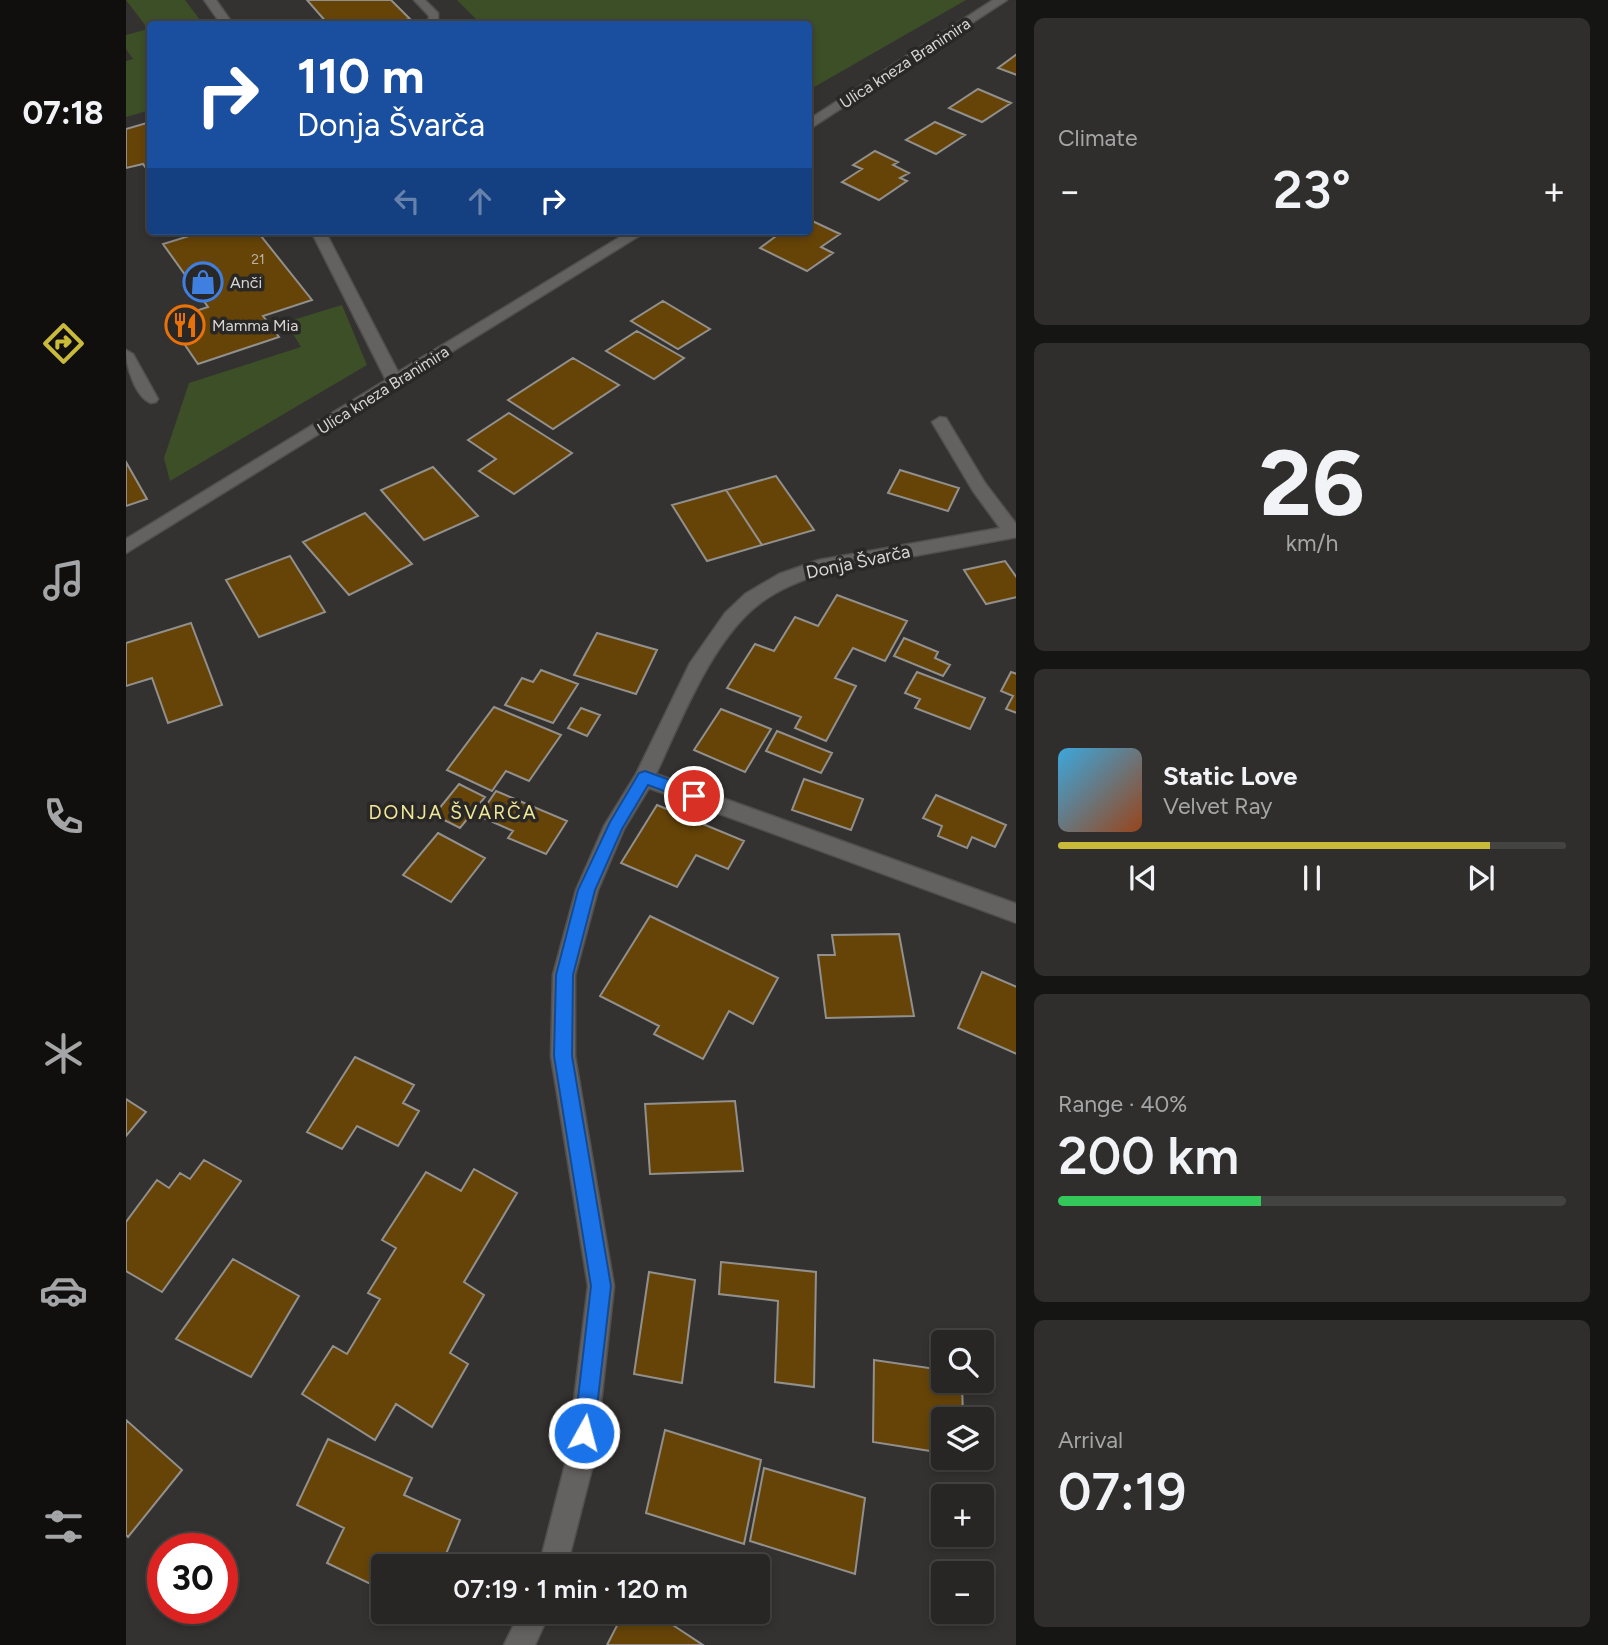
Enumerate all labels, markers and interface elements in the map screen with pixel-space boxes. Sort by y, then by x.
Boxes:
street label: Ulica kneza Branimira [836,14,974,112]
text: 110 m [297,46,425,105]
icon: right [182,49,273,140]
text: 07:18 [22,94,104,132]
text: Donja Švarča [297,106,485,144]
text: Climate [1058,124,1137,152]
text: 23° [1273,159,1351,221]
text: − [1058,168,1082,214]
text: + [1542,168,1566,214]
icon: left [388,182,426,220]
icon: ahead [461,182,499,220]
icon: right [534,182,572,220]
house number: 21 [251,251,265,268]
shop icon: Anči [182,261,224,303]
place label: Anči [230,273,262,292]
restaurant icon: Mamma Mia [164,304,206,346]
place label: Mamma Mia [212,316,298,335]
icon: directions [39,319,88,368]
street label: Ulica kneza Branimira [314,342,452,438]
text: 26 [1259,429,1365,538]
text: km/h [1286,529,1338,557]
street label: Donja Švarča [804,540,912,584]
icon: music [39,556,88,605]
text: Static Love [1163,760,1297,792]
pin [664,766,724,826]
icon: arrive [675,777,713,815]
icon: phone [39,792,88,841]
text: Velvet Ray [1163,792,1272,820]
district label: DONJA ŠVARČA [368,801,538,824]
icon: previous [1124,859,1162,897]
icon: pause [1293,859,1331,897]
icon: next [1462,859,1500,897]
icon: climate [39,1029,88,1078]
text: Range · 40% [1058,1090,1187,1118]
text: 200 km [1058,1125,1239,1187]
icon: car [39,1266,88,1315]
map controls [931,1330,994,1624]
button: search [931,1330,994,1393]
position arrow [547,1396,621,1470]
button: layers [931,1407,994,1470]
text: Arrival [1058,1426,1123,1454]
text: 07:19 [1058,1461,1186,1523]
button: + [931,1484,994,1547]
icon: filters [39,1502,88,1551]
speed limit sign: 30 [147,1533,238,1624]
button: − [931,1561,994,1624]
text: 07:19 · 1 min · 120 m [453,1573,688,1605]

